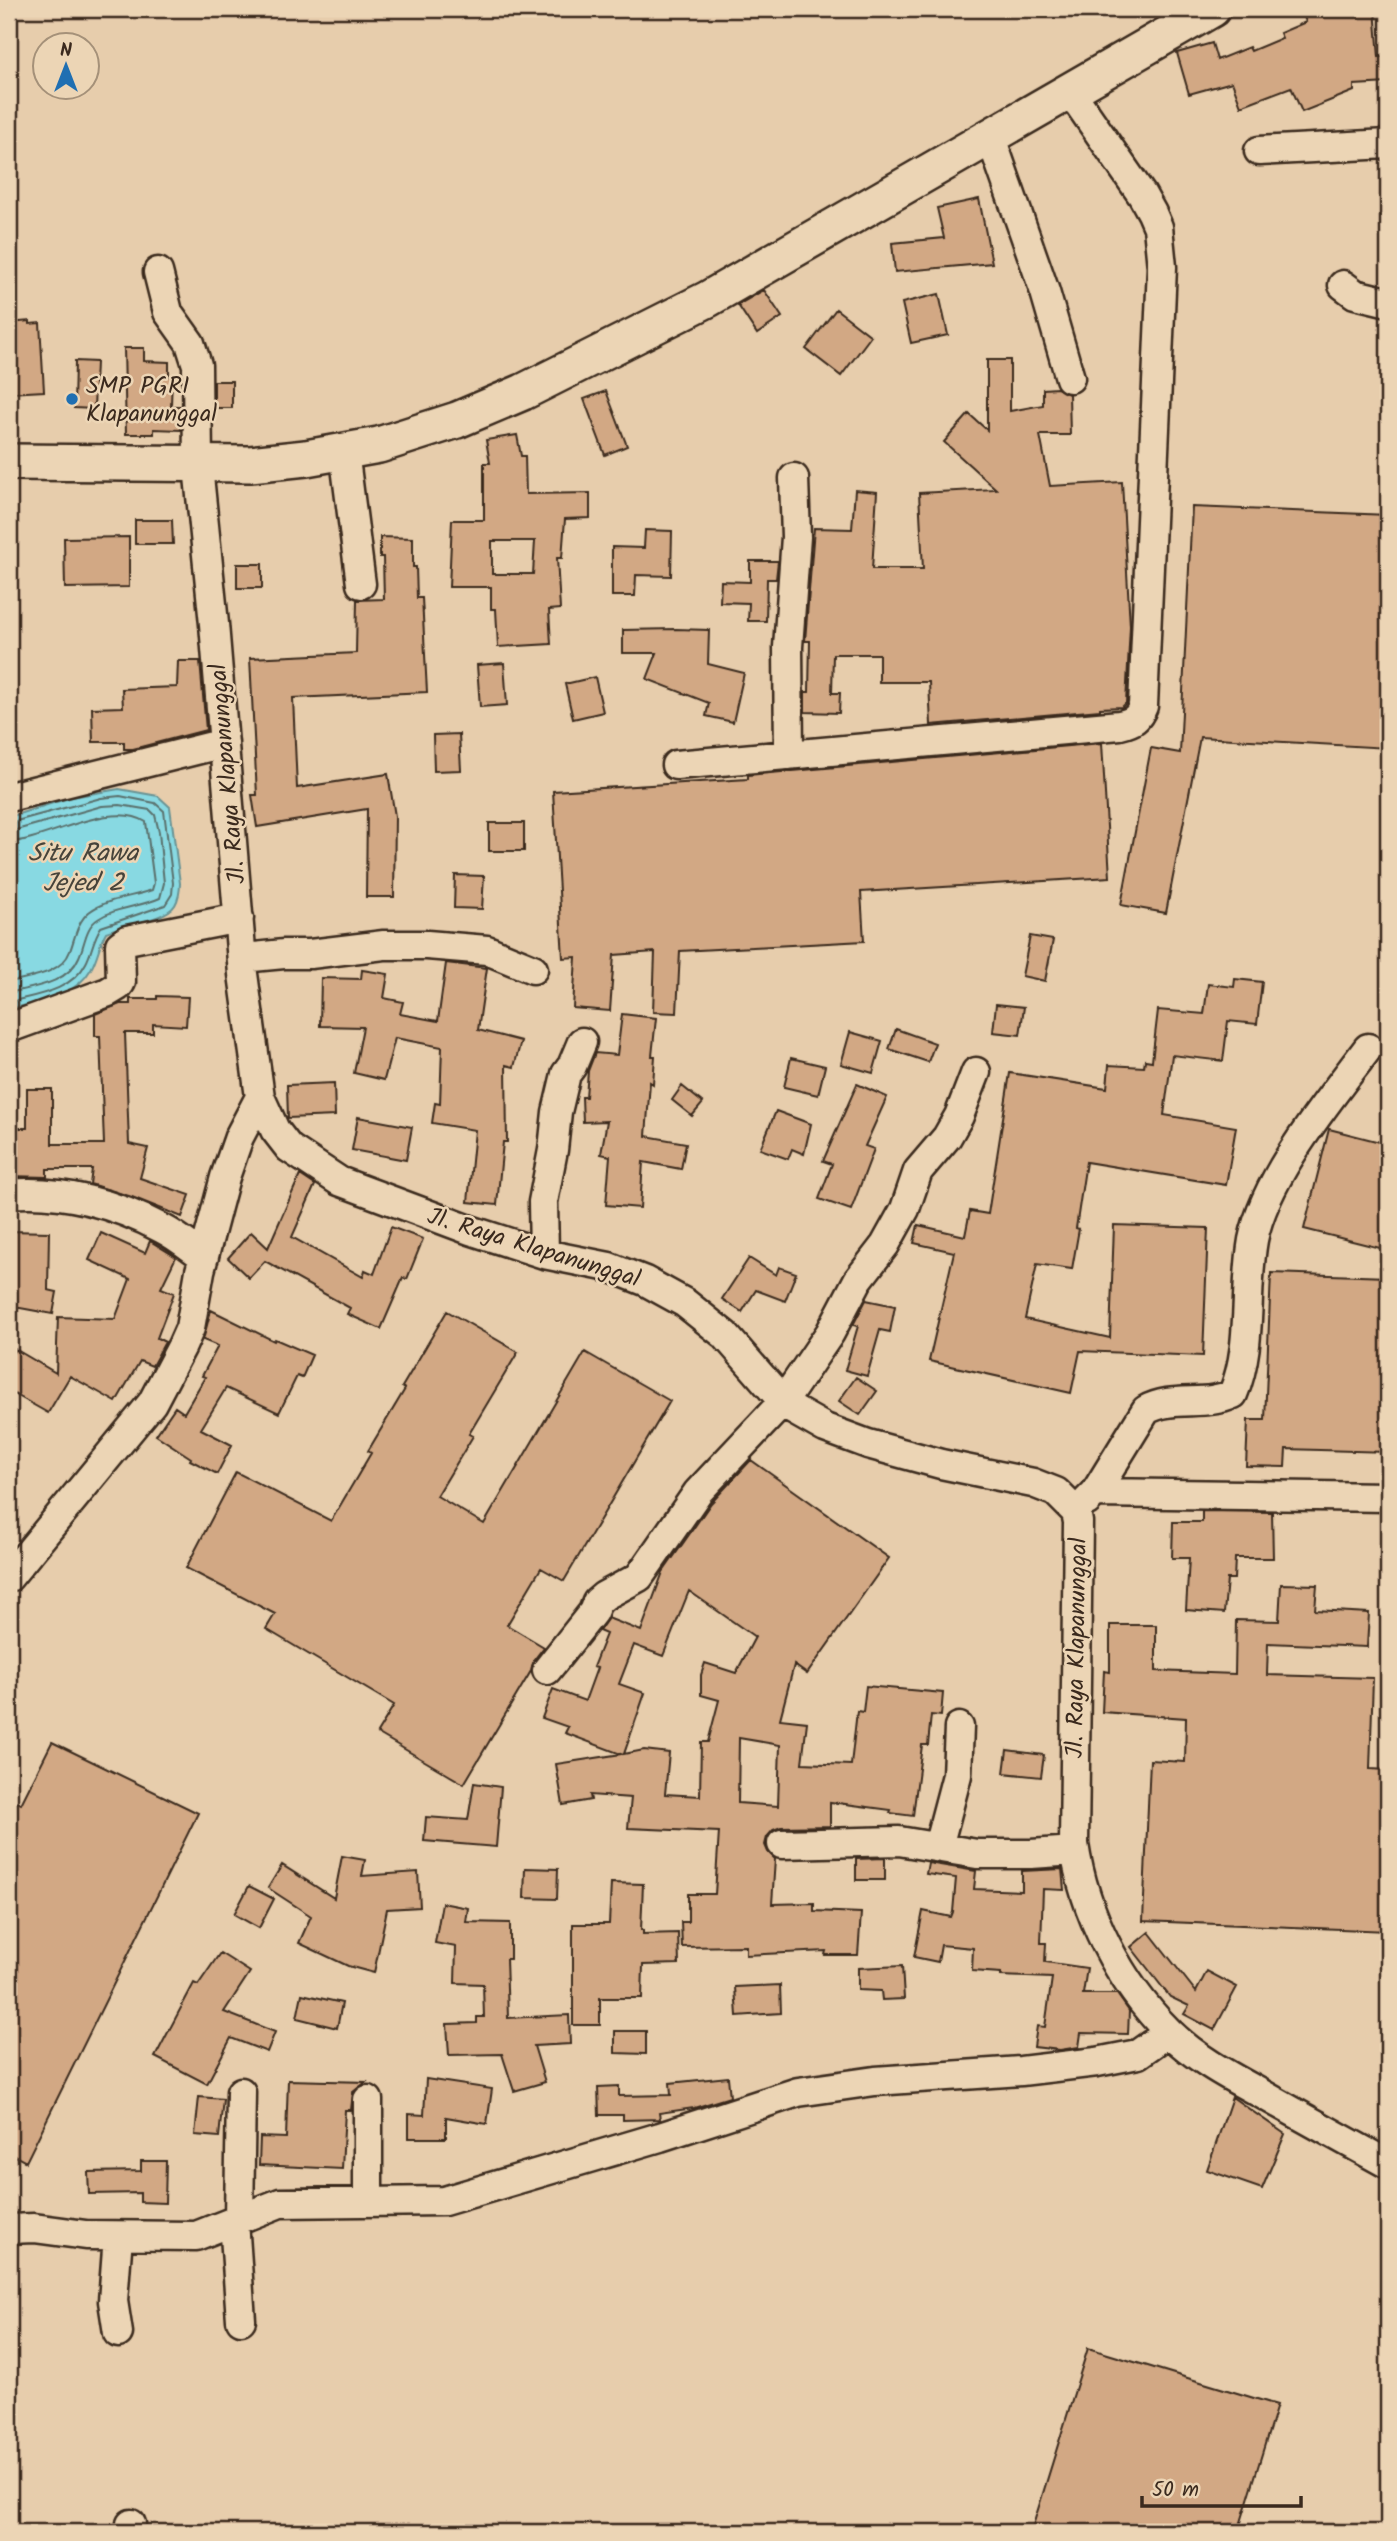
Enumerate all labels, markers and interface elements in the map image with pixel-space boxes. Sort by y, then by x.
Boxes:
north arrow [32,32,102,102]
text: N [60,36,72,66]
place label: SMP PGRI Klapanunggal [86,367,217,434]
marker: SMP PGRI Klapanunggal [64,391,80,407]
street label: Jl. Raya Klapanunggal [199,662,258,886]
water label: Situ Rawa Jejed 2 [28,833,140,905]
street label: Jl. Raya Klapanunggal [422,1197,645,1299]
street label: Jl. Raya Klapanunggal [1056,1537,1099,1759]
scale bar [1142,2464,1301,2508]
text: 50 m [1152,2474,1199,2507]

